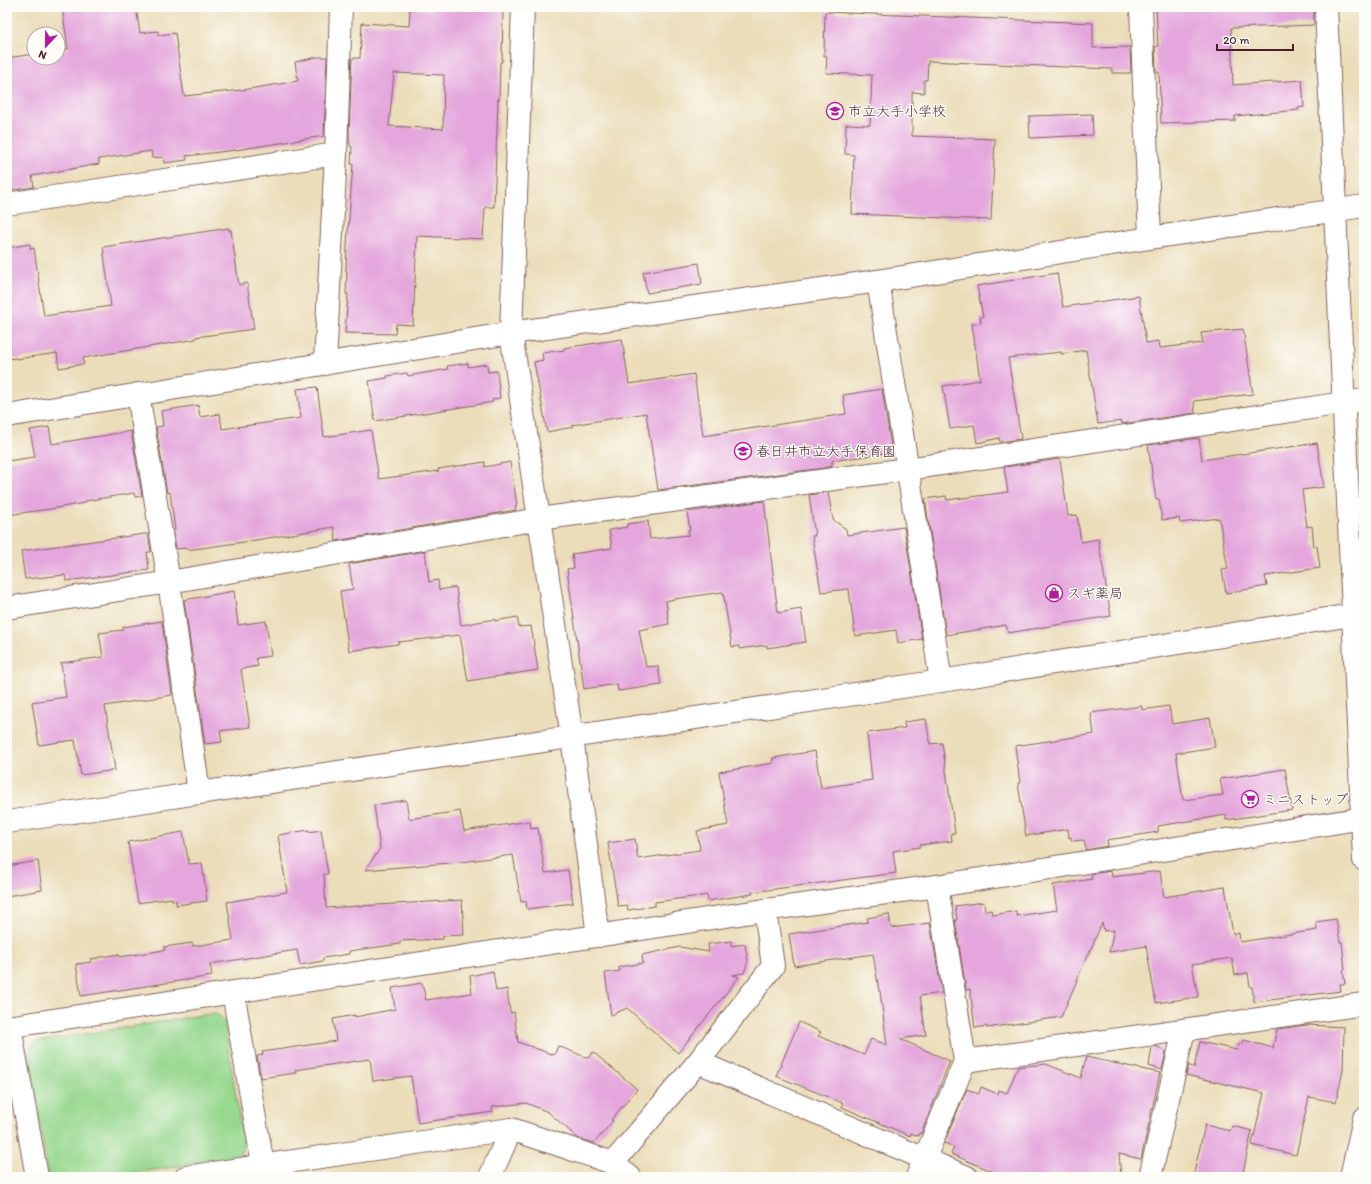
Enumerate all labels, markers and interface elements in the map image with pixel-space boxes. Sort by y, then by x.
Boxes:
north arrow [26,26,66,66]
scale bar [1217,26,1293,52]
text: 20 m [1223,33,1250,47]
text: N [37,47,48,62]
school or university icon: 市立大手小学校 [825,101,845,121]
place label: 市立大手小学校 [848,103,946,120]
school or university icon: 春日井市立大手保育園 [733,441,753,461]
place label: 春日井市立大手保育園 [756,443,896,460]
shop icon: スギ薬局 [1044,583,1064,603]
place label: スギ薬局 [1067,585,1123,602]
supermarket icon: ミニストップ [1240,789,1260,809]
place label: ミニストップ [1263,791,1348,808]

